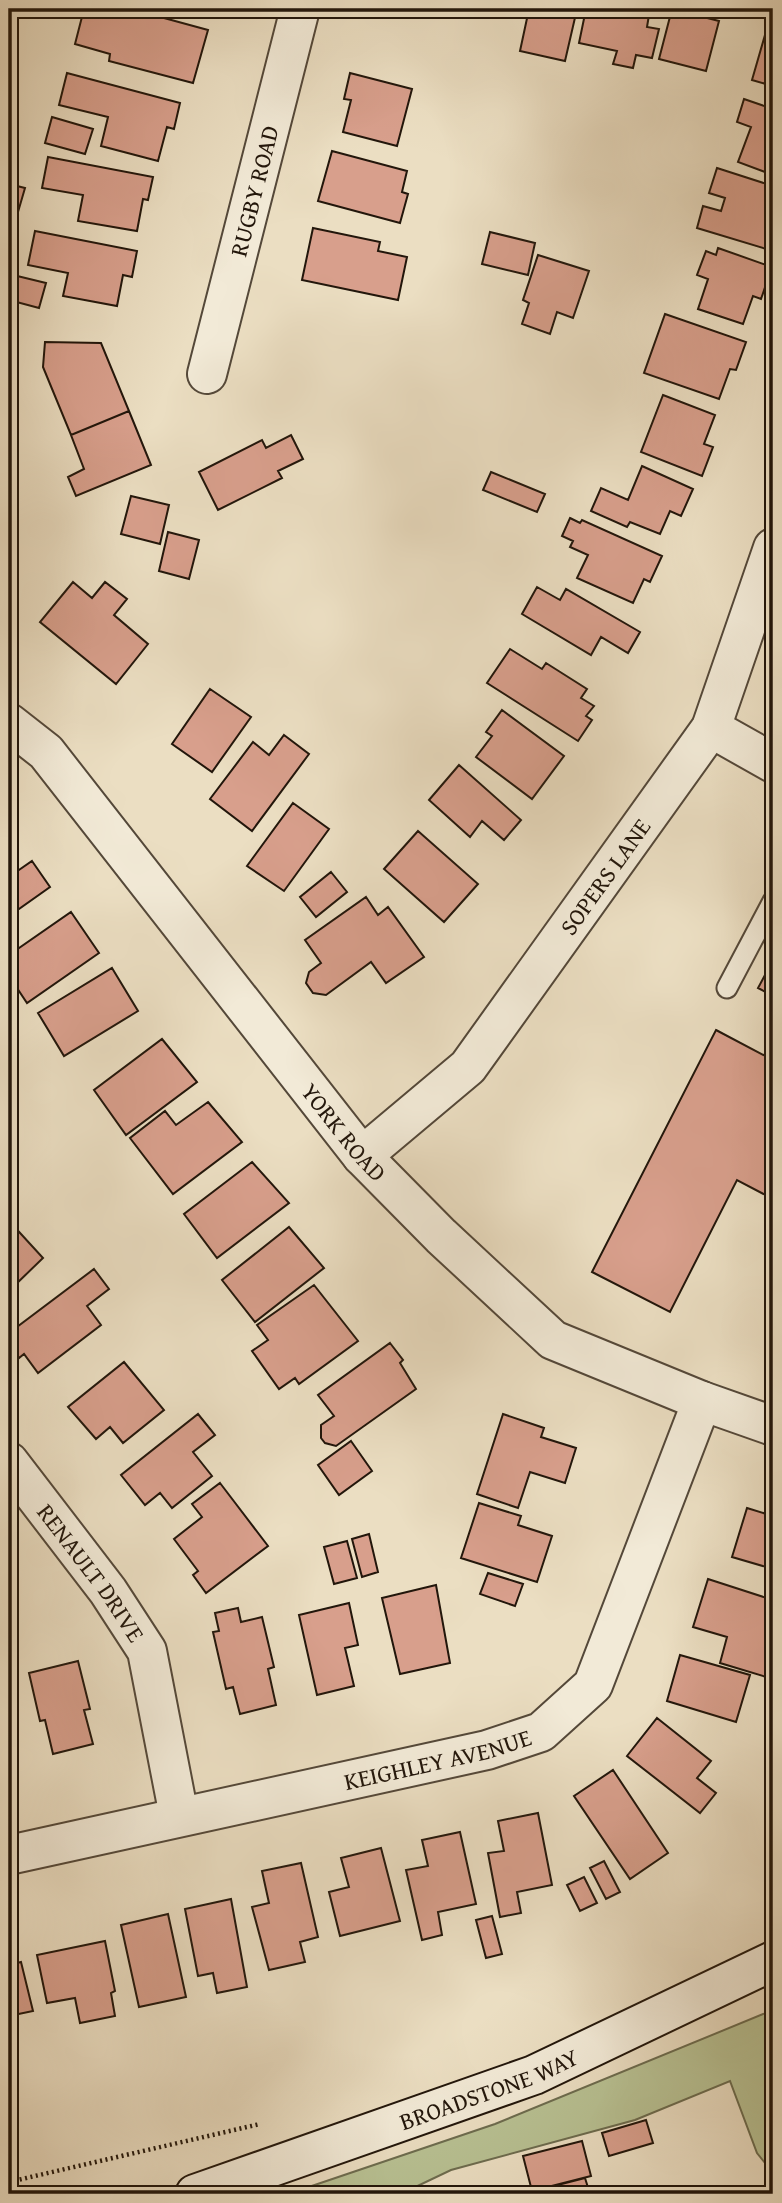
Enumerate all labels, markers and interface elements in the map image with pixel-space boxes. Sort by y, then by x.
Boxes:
street label: RUGBY ROAD [220,122,287,260]
street label: SOPERS LANE [551,811,659,942]
street label: YORK ROAD [293,1075,395,1189]
street label: RENAULT DRIVE [29,1496,154,1649]
street label: KEIGHLEY AVENUE [340,1719,536,1798]
street label: BROADSTONE WAY [395,2039,584,2138]

